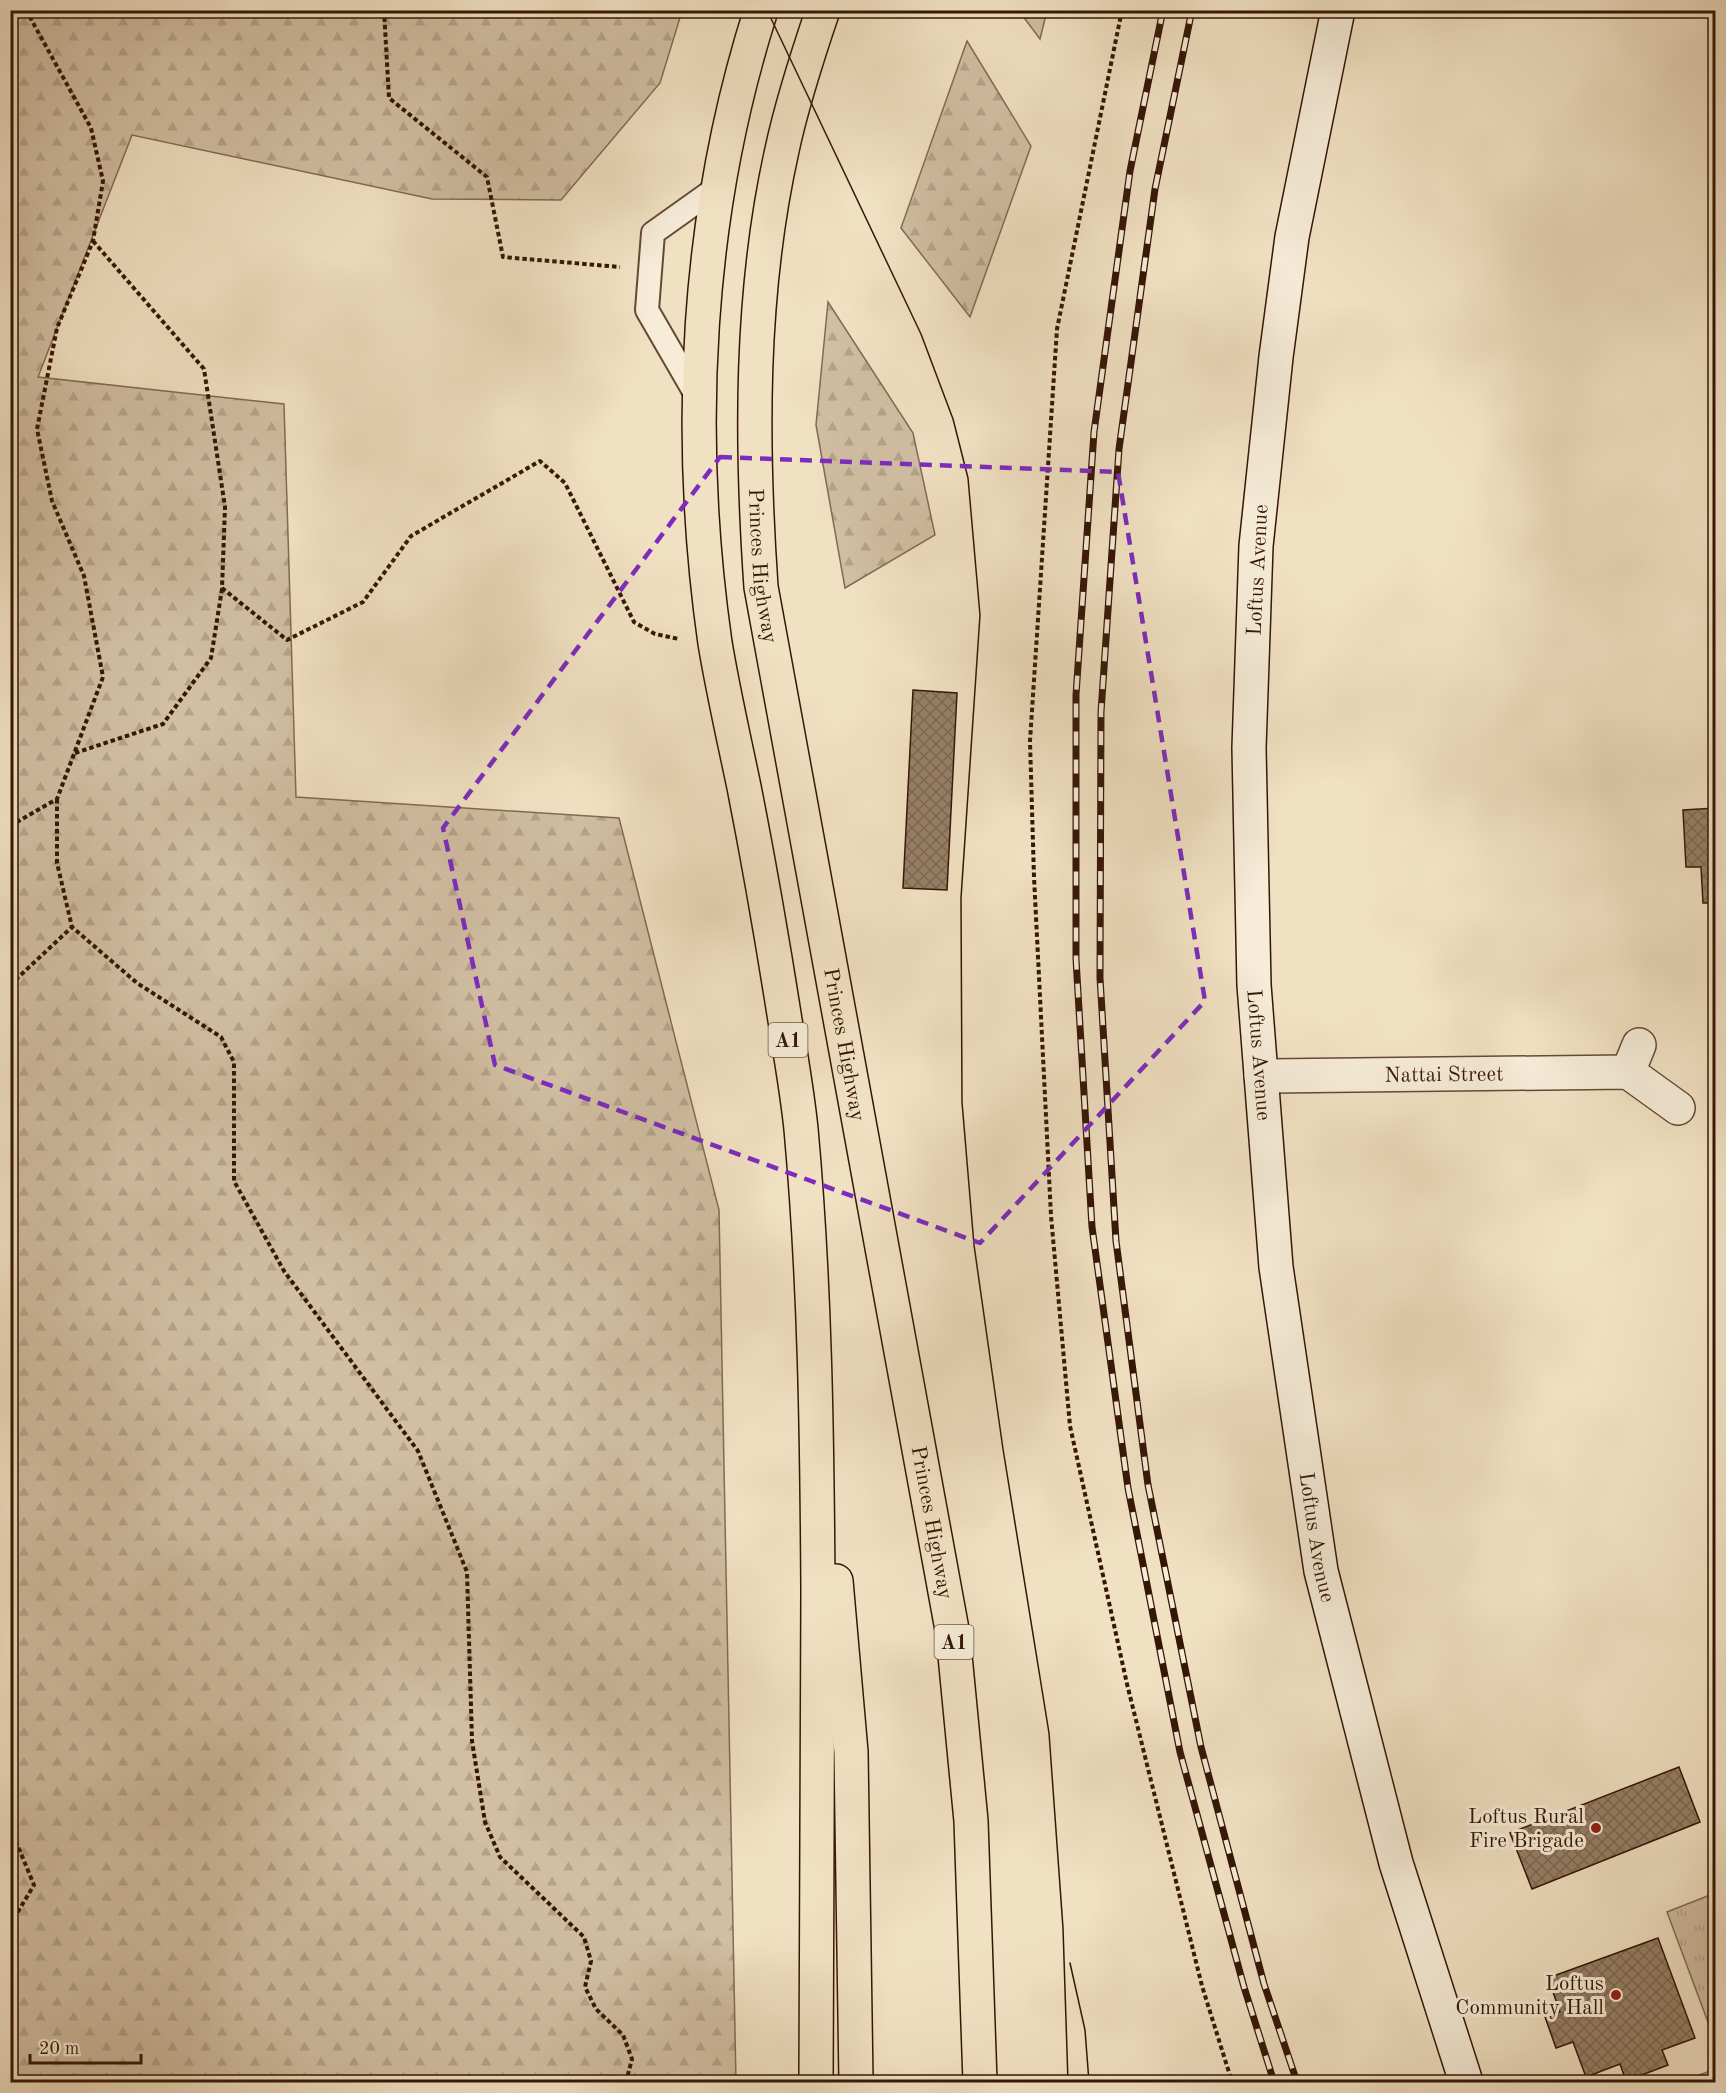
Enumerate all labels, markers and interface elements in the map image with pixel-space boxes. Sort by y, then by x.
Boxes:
street label: Princes Highway [744,488,780,645]
street label: Loftus Avenue [1245,504,1272,636]
street label: Princes Highway [819,966,868,1123]
street label: Loftus Avenue [1242,988,1274,1121]
road number: A1 [768,1023,808,1057]
street label: Nattai Street [1384,1064,1504,1087]
street label: Princes Highway [907,1444,955,1601]
street label: Loftus Avenue [1294,1471,1338,1605]
road number: A1 [934,1625,974,1659]
place label: Loftus Rural Fire Brigade [1468,1807,1584,1852]
marker: Loftus Rural Fire Brigade [1589,1821,1603,1835]
place label: Loftus Community Hall [1455,1974,1604,2019]
marker: Loftus Community Hall [1609,1988,1623,2002]
scale bar [30,2027,141,2065]
text: 20 m [39,2040,79,2058]

